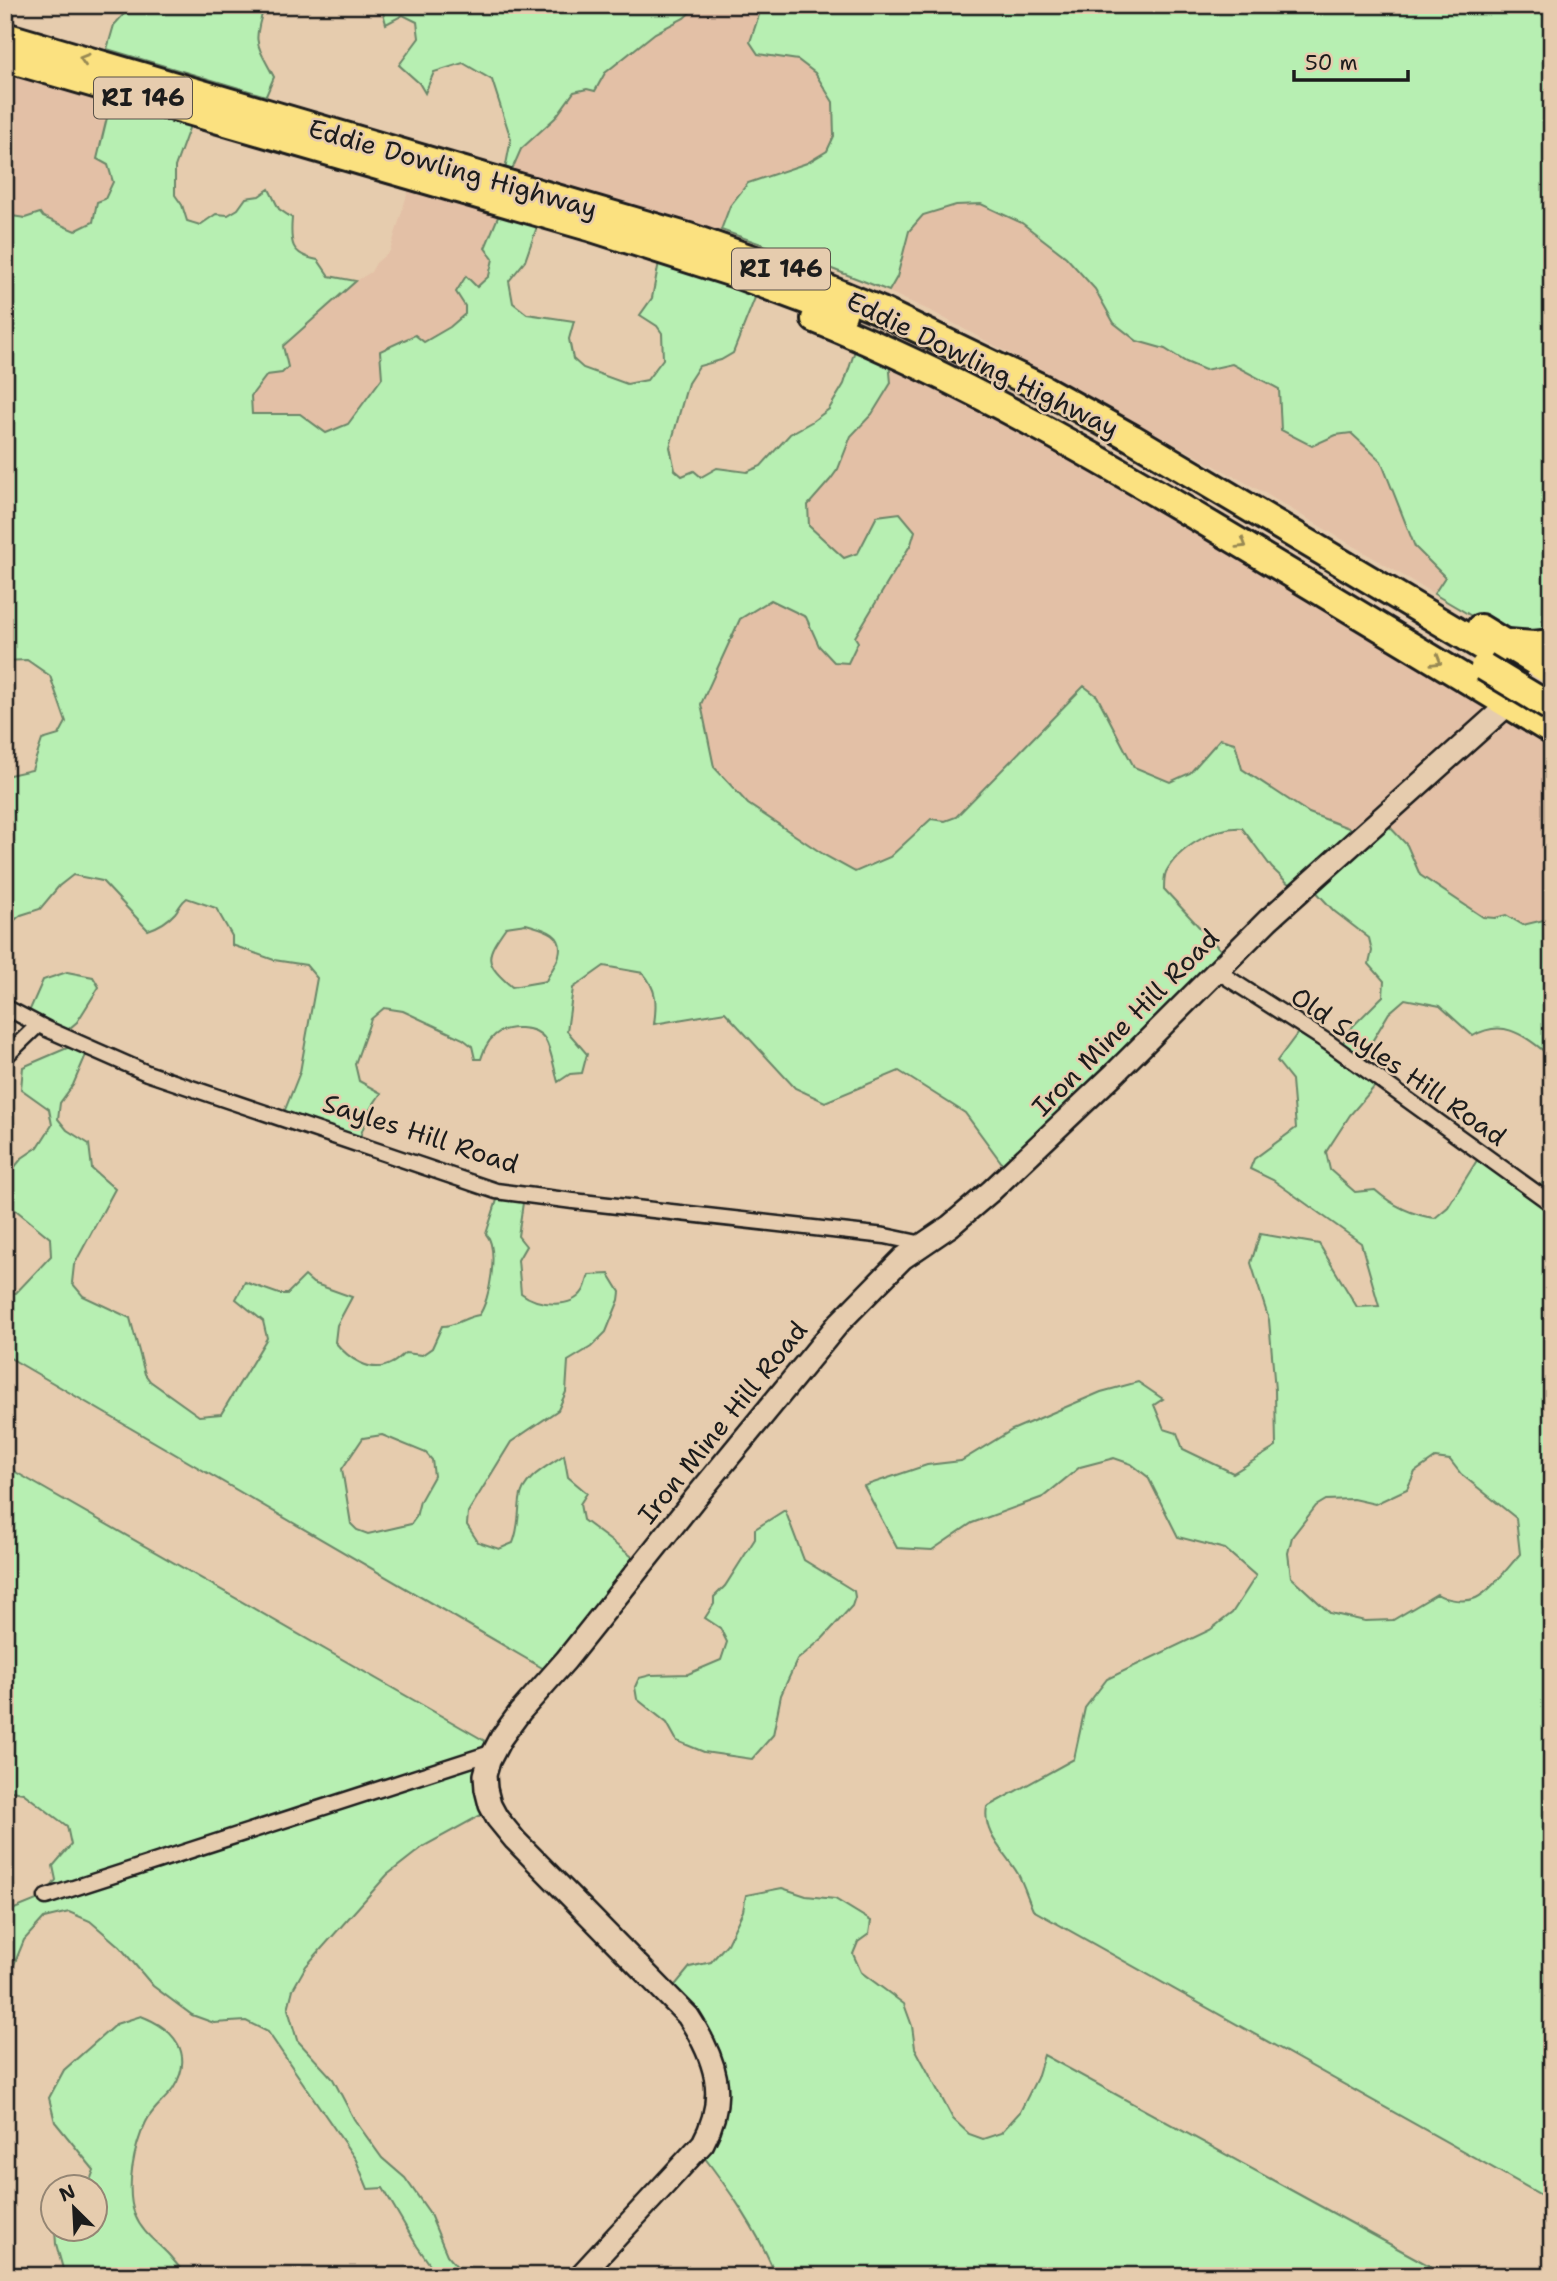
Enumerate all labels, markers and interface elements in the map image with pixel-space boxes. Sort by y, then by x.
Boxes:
scale bar [1294,38,1408,82]
text: 50 m [1305,49,1358,77]
one-way arrow [78,53,90,68]
road number: RI 146 [94,78,192,118]
street label: Eddie Dowling Highway [304,110,602,226]
road number: RI 146 [732,248,830,290]
street label: Eddie Dowling Highway [841,283,1125,445]
one-way arrow [1234,536,1247,549]
one-way arrow [1429,653,1442,666]
street label: Iron Mine Hill Road [1024,921,1226,1123]
street label: Old Sayles Hill Road [1284,978,1514,1154]
street label: Sayles Hill Road [319,1085,523,1181]
street label: Iron Mine Hill Road [629,1313,815,1531]
north arrow [38,2172,108,2242]
text: N [55,2178,79,2207]

